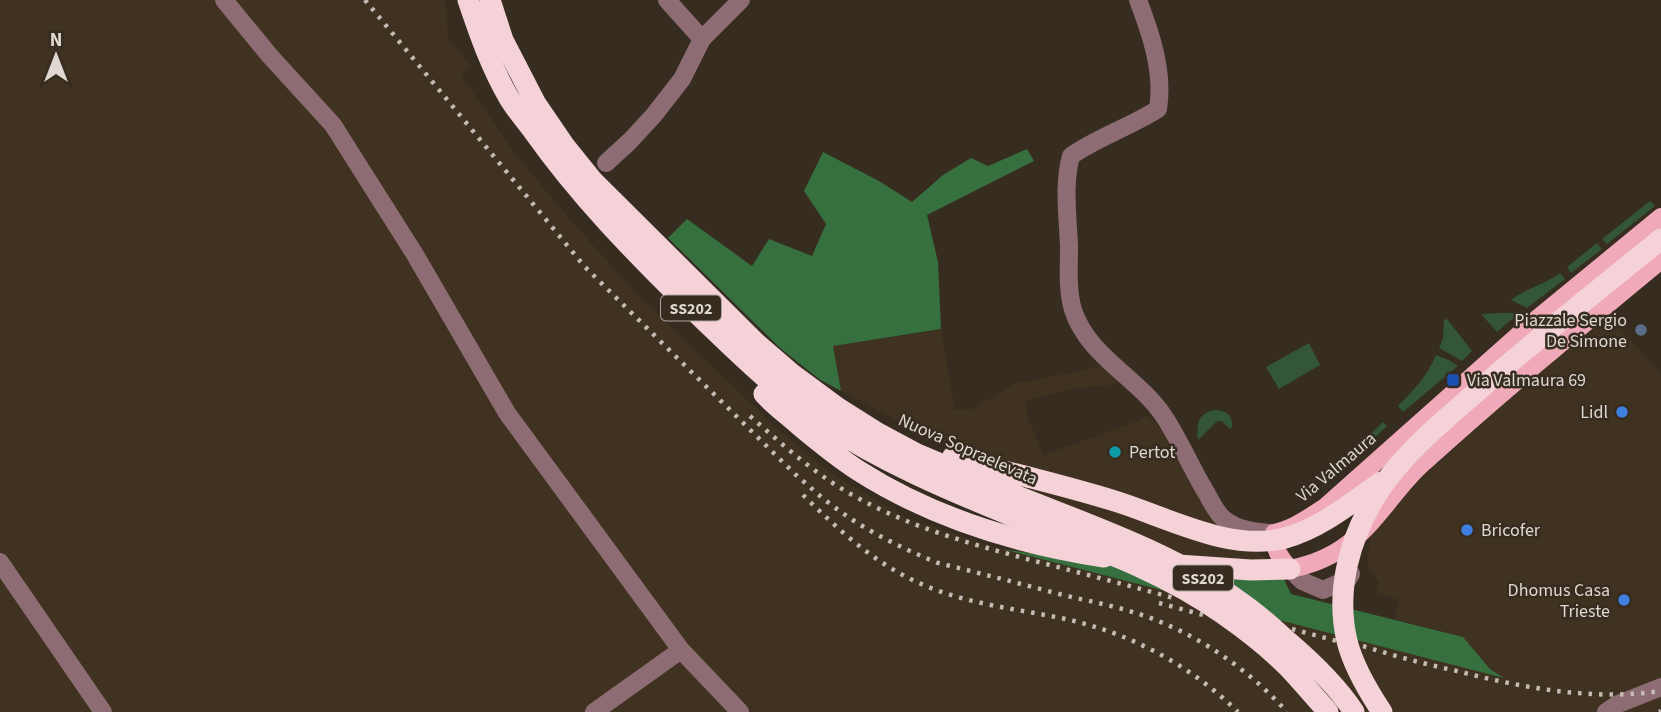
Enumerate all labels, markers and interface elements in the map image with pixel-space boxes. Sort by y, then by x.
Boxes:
north arrow [21,21,91,91]
text: N [50,27,62,54]
road number: SS202 [661,296,721,320]
place label: Piazzale Sergio De Simone [1514,308,1627,354]
marker: Piazzale Sergio De Simone [1633,322,1649,338]
place label: Via Valmaura 69 [1467,368,1586,393]
marker: Via Valmaura 69 [1445,372,1461,388]
place label: Lidl [1580,400,1608,425]
marker: Lidl [1614,404,1630,420]
street label: Nuova Sopraelevata [894,407,1042,491]
street label: Via Valmaura [1291,426,1382,508]
place label: Pertot [1129,440,1175,465]
marker: Pertot [1107,444,1123,460]
place label: Bricofer [1481,518,1541,543]
marker: Bricofer [1459,522,1475,538]
road number: SS202 [1173,566,1233,590]
place label: Dhomus Casa Trieste [1508,578,1610,624]
marker: Dhomus Casa Trieste [1616,592,1632,608]

